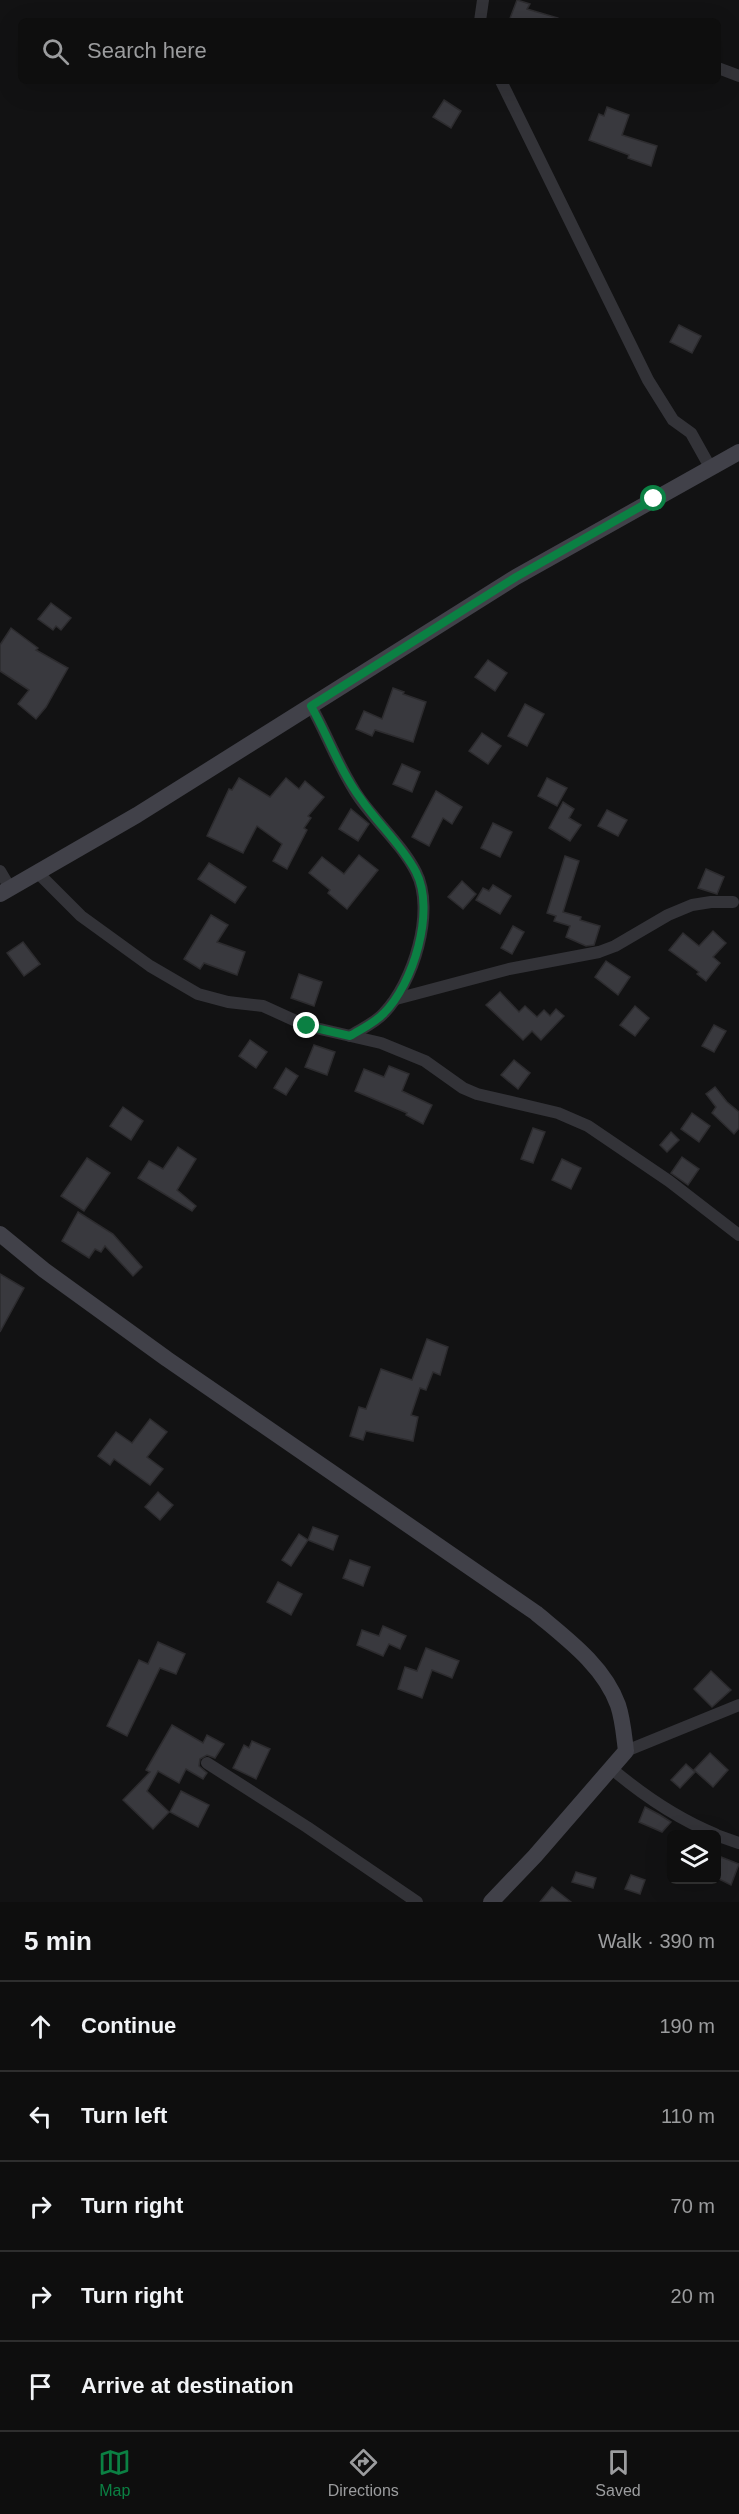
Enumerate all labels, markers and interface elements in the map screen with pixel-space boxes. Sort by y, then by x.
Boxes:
search box [18,18,721,84]
icon: search [39,35,72,68]
text: Search here [87,38,207,63]
route start [640,485,666,511]
route end [293,1012,319,1038]
map controls [667,1830,721,1884]
button: layers [667,1830,721,1884]
text: 5 min [24,1926,92,1956]
text: Walk · 390 m [598,1930,715,1952]
icon: ahead [24,2010,57,2043]
text: Continue [81,2013,176,2038]
text: 190 m [659,2015,715,2037]
icon: left [24,2100,57,2133]
text: Turn left [81,2103,167,2128]
text: 110 m [661,2105,715,2127]
icon: right [24,2190,57,2223]
text: Turn right [81,2193,183,2218]
text: 70 m [671,2195,715,2217]
icon: right [24,2280,57,2313]
text: Turn right [81,2283,183,2308]
text: 20 m [671,2285,715,2307]
icon: arrive [24,2370,57,2403]
text: Arrive at destination [81,2373,294,2398]
tab: Map [98,2446,131,2500]
tab: Directions [328,2446,399,2500]
tab: Saved [595,2446,641,2500]

